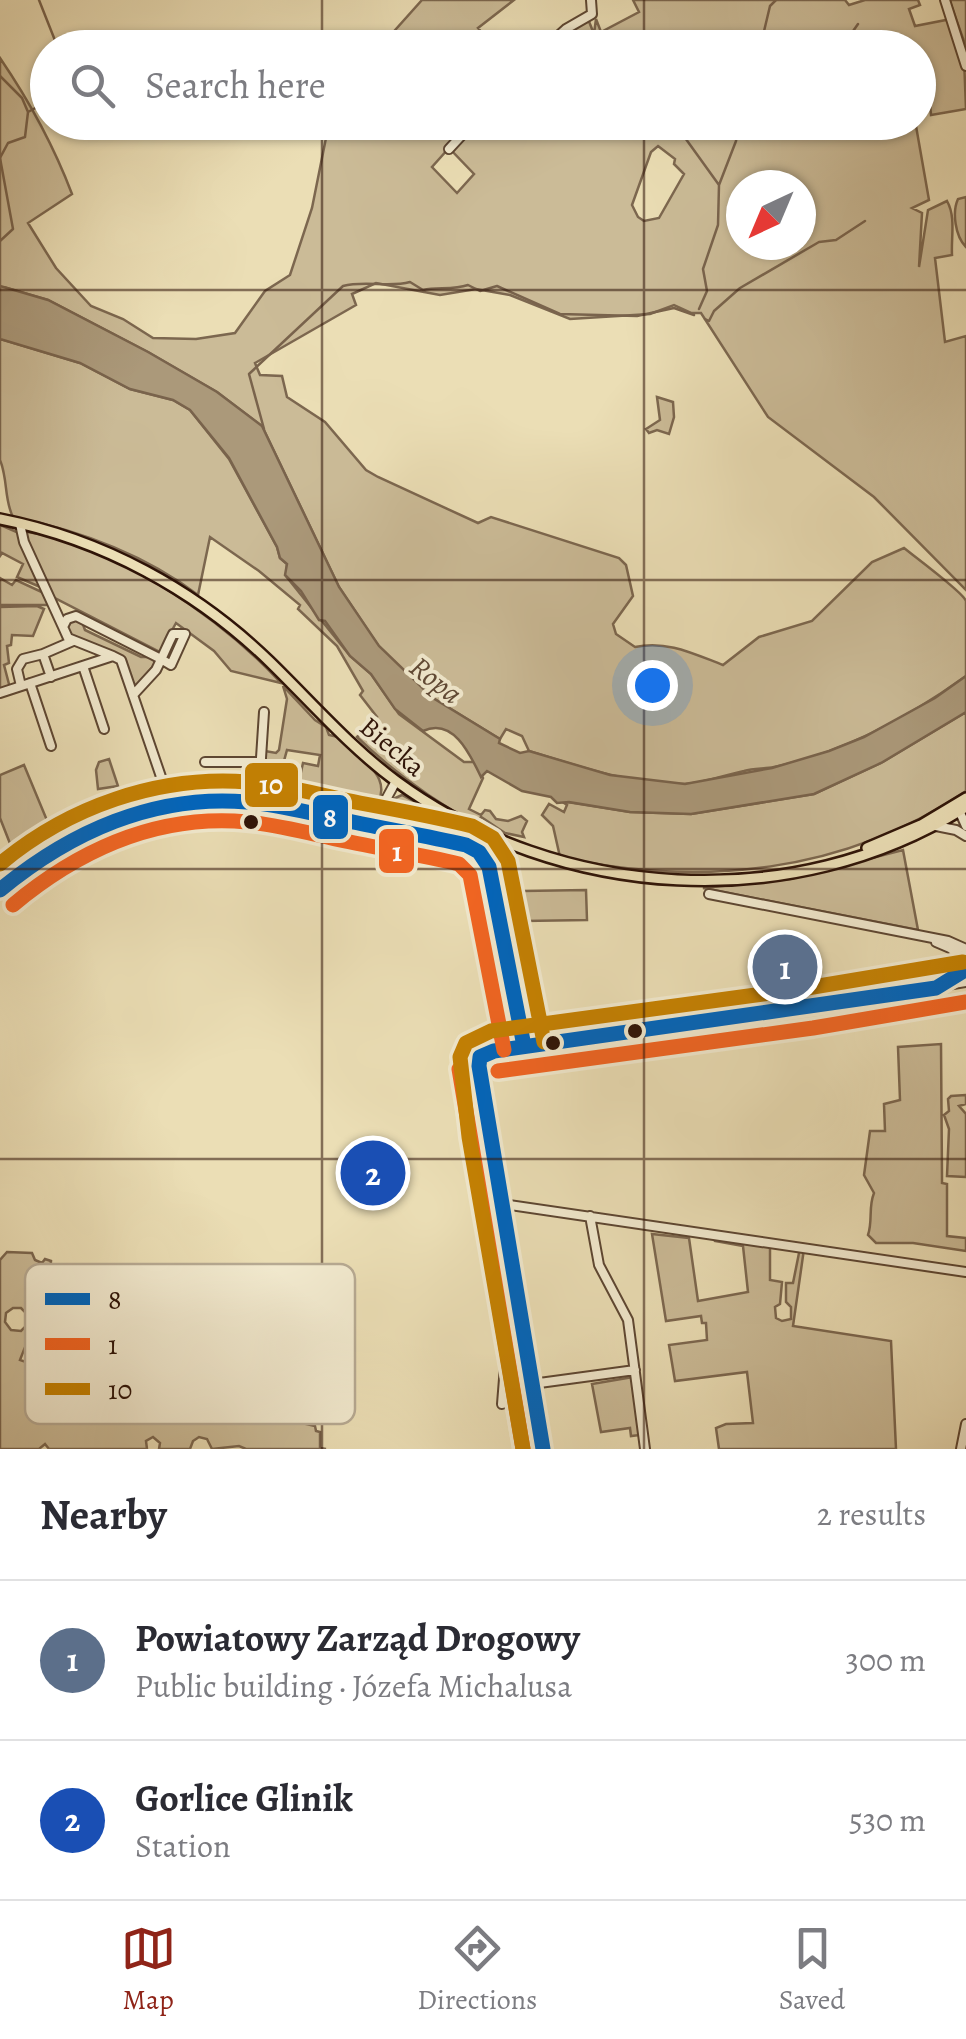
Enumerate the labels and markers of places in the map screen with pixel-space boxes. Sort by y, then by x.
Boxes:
unlabelled marker [241,812,261,832]
pin: 1 [752,930,818,1004]
unlabelled marker [625,1021,645,1041]
unlabelled marker [543,1033,563,1053]
pin: 2 [340,1136,406,1210]

